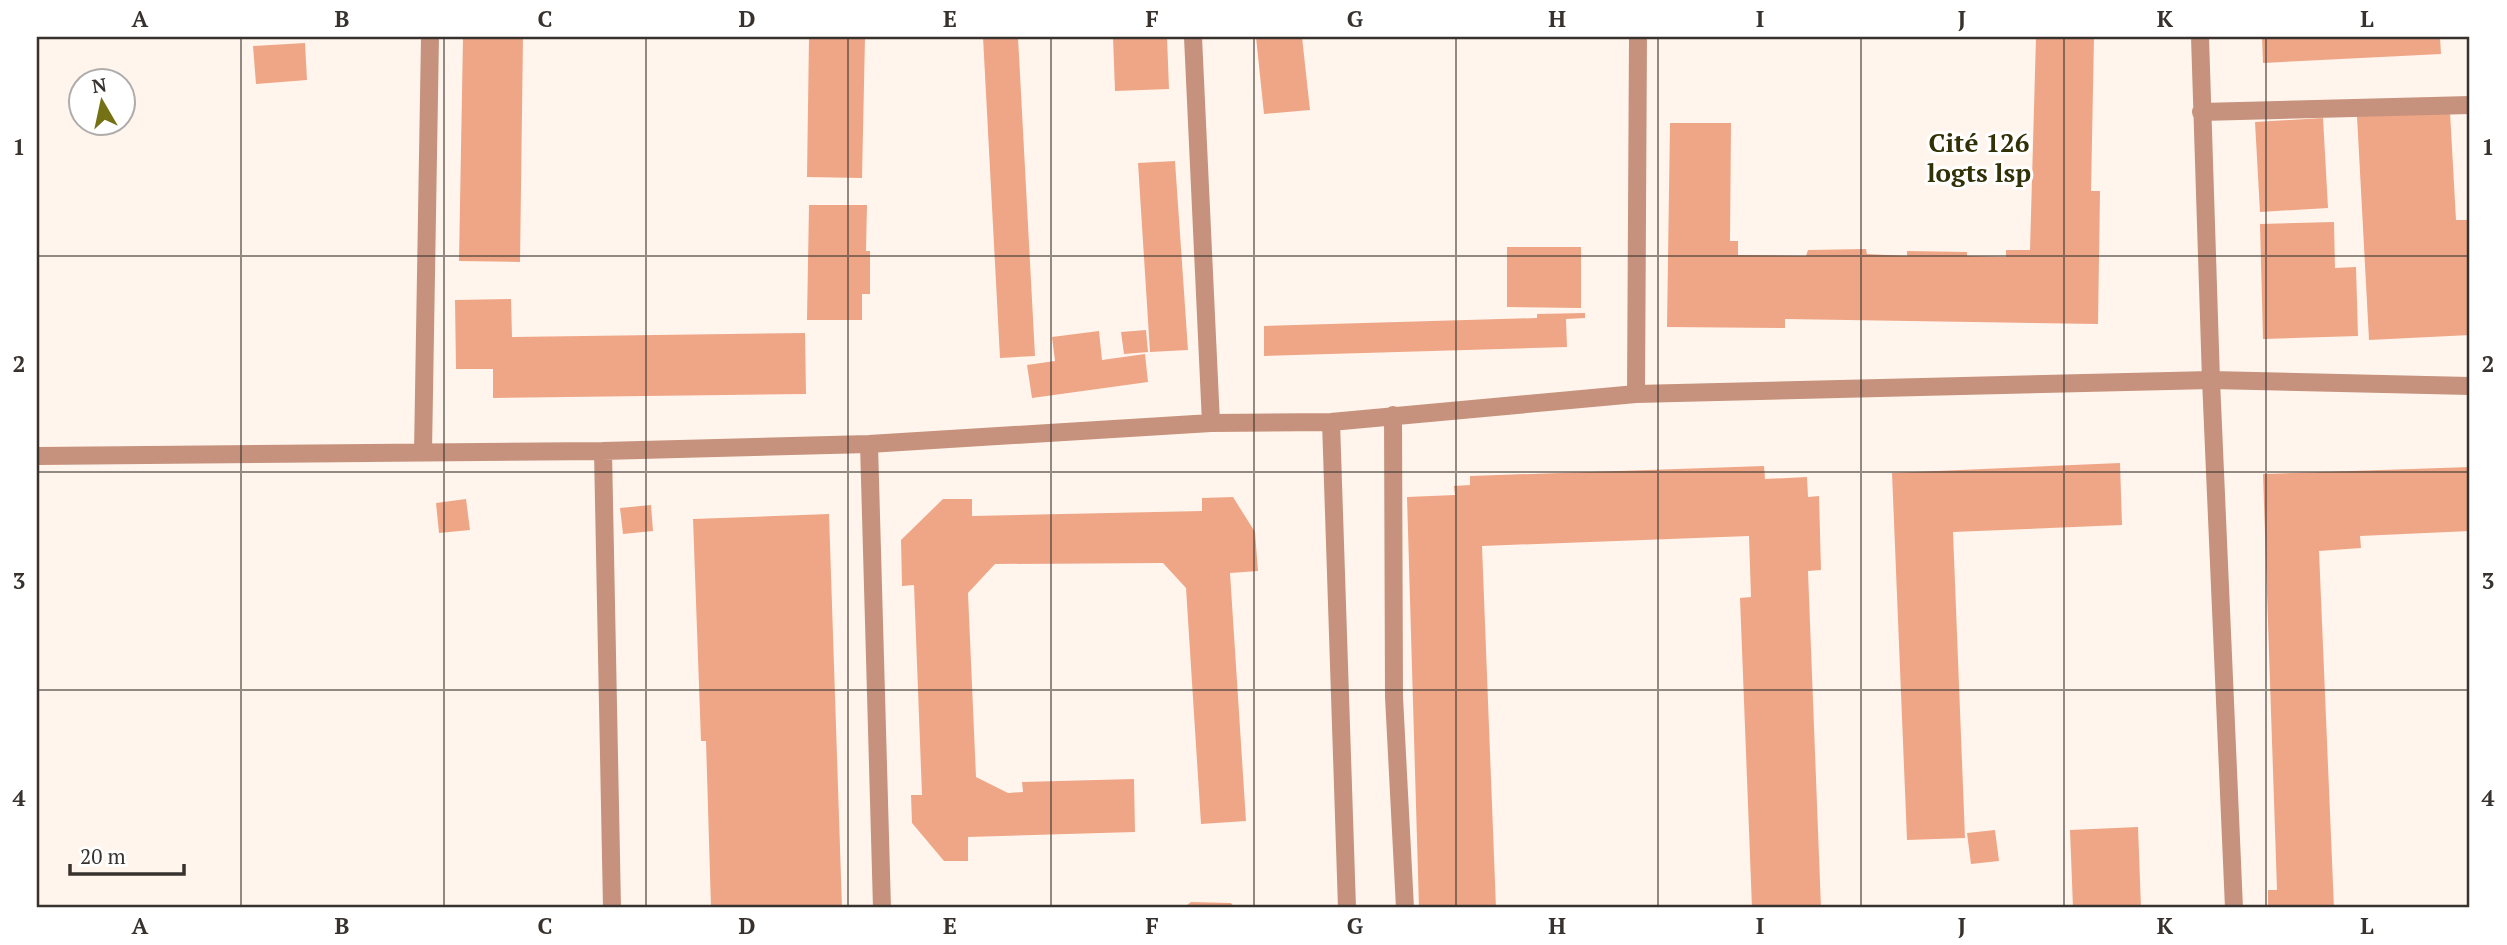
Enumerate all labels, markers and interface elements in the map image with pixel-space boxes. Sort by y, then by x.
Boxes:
text: A [132,3,149,34]
text: B [335,3,350,34]
text: C [538,3,553,34]
text: D [739,3,756,34]
text: E [943,3,957,34]
text: F [1145,3,1159,34]
text: G [1347,3,1364,34]
text: H [1548,3,1566,34]
text: I [1756,3,1764,34]
text: J [1958,3,1966,34]
text: K [2157,3,2174,34]
text: L [2360,3,2374,34]
north arrow [66,66,136,136]
text: N [90,71,109,98]
district label: Cité 126 logts lsp [1927,125,2031,189]
text: 1 [13,131,26,162]
text: 1 [2482,131,2495,162]
text: 2 [13,348,26,379]
text: 2 [2482,348,2495,379]
text: 3 [13,565,26,596]
text: 3 [2482,565,2495,596]
text: 4 [13,782,26,813]
text: 4 [2482,782,2495,813]
scale bar [70,833,184,877]
text: 20 m [80,842,126,870]
text: A [132,910,149,941]
text: B [335,910,350,941]
text: C [538,910,553,941]
text: D [739,910,756,941]
text: E [943,910,957,941]
text: F [1145,910,1159,941]
text: G [1347,910,1364,941]
text: H [1548,910,1566,941]
text: I [1756,910,1764,941]
text: J [1958,910,1966,941]
text: K [2157,910,2174,941]
text: L [2360,910,2374,941]

